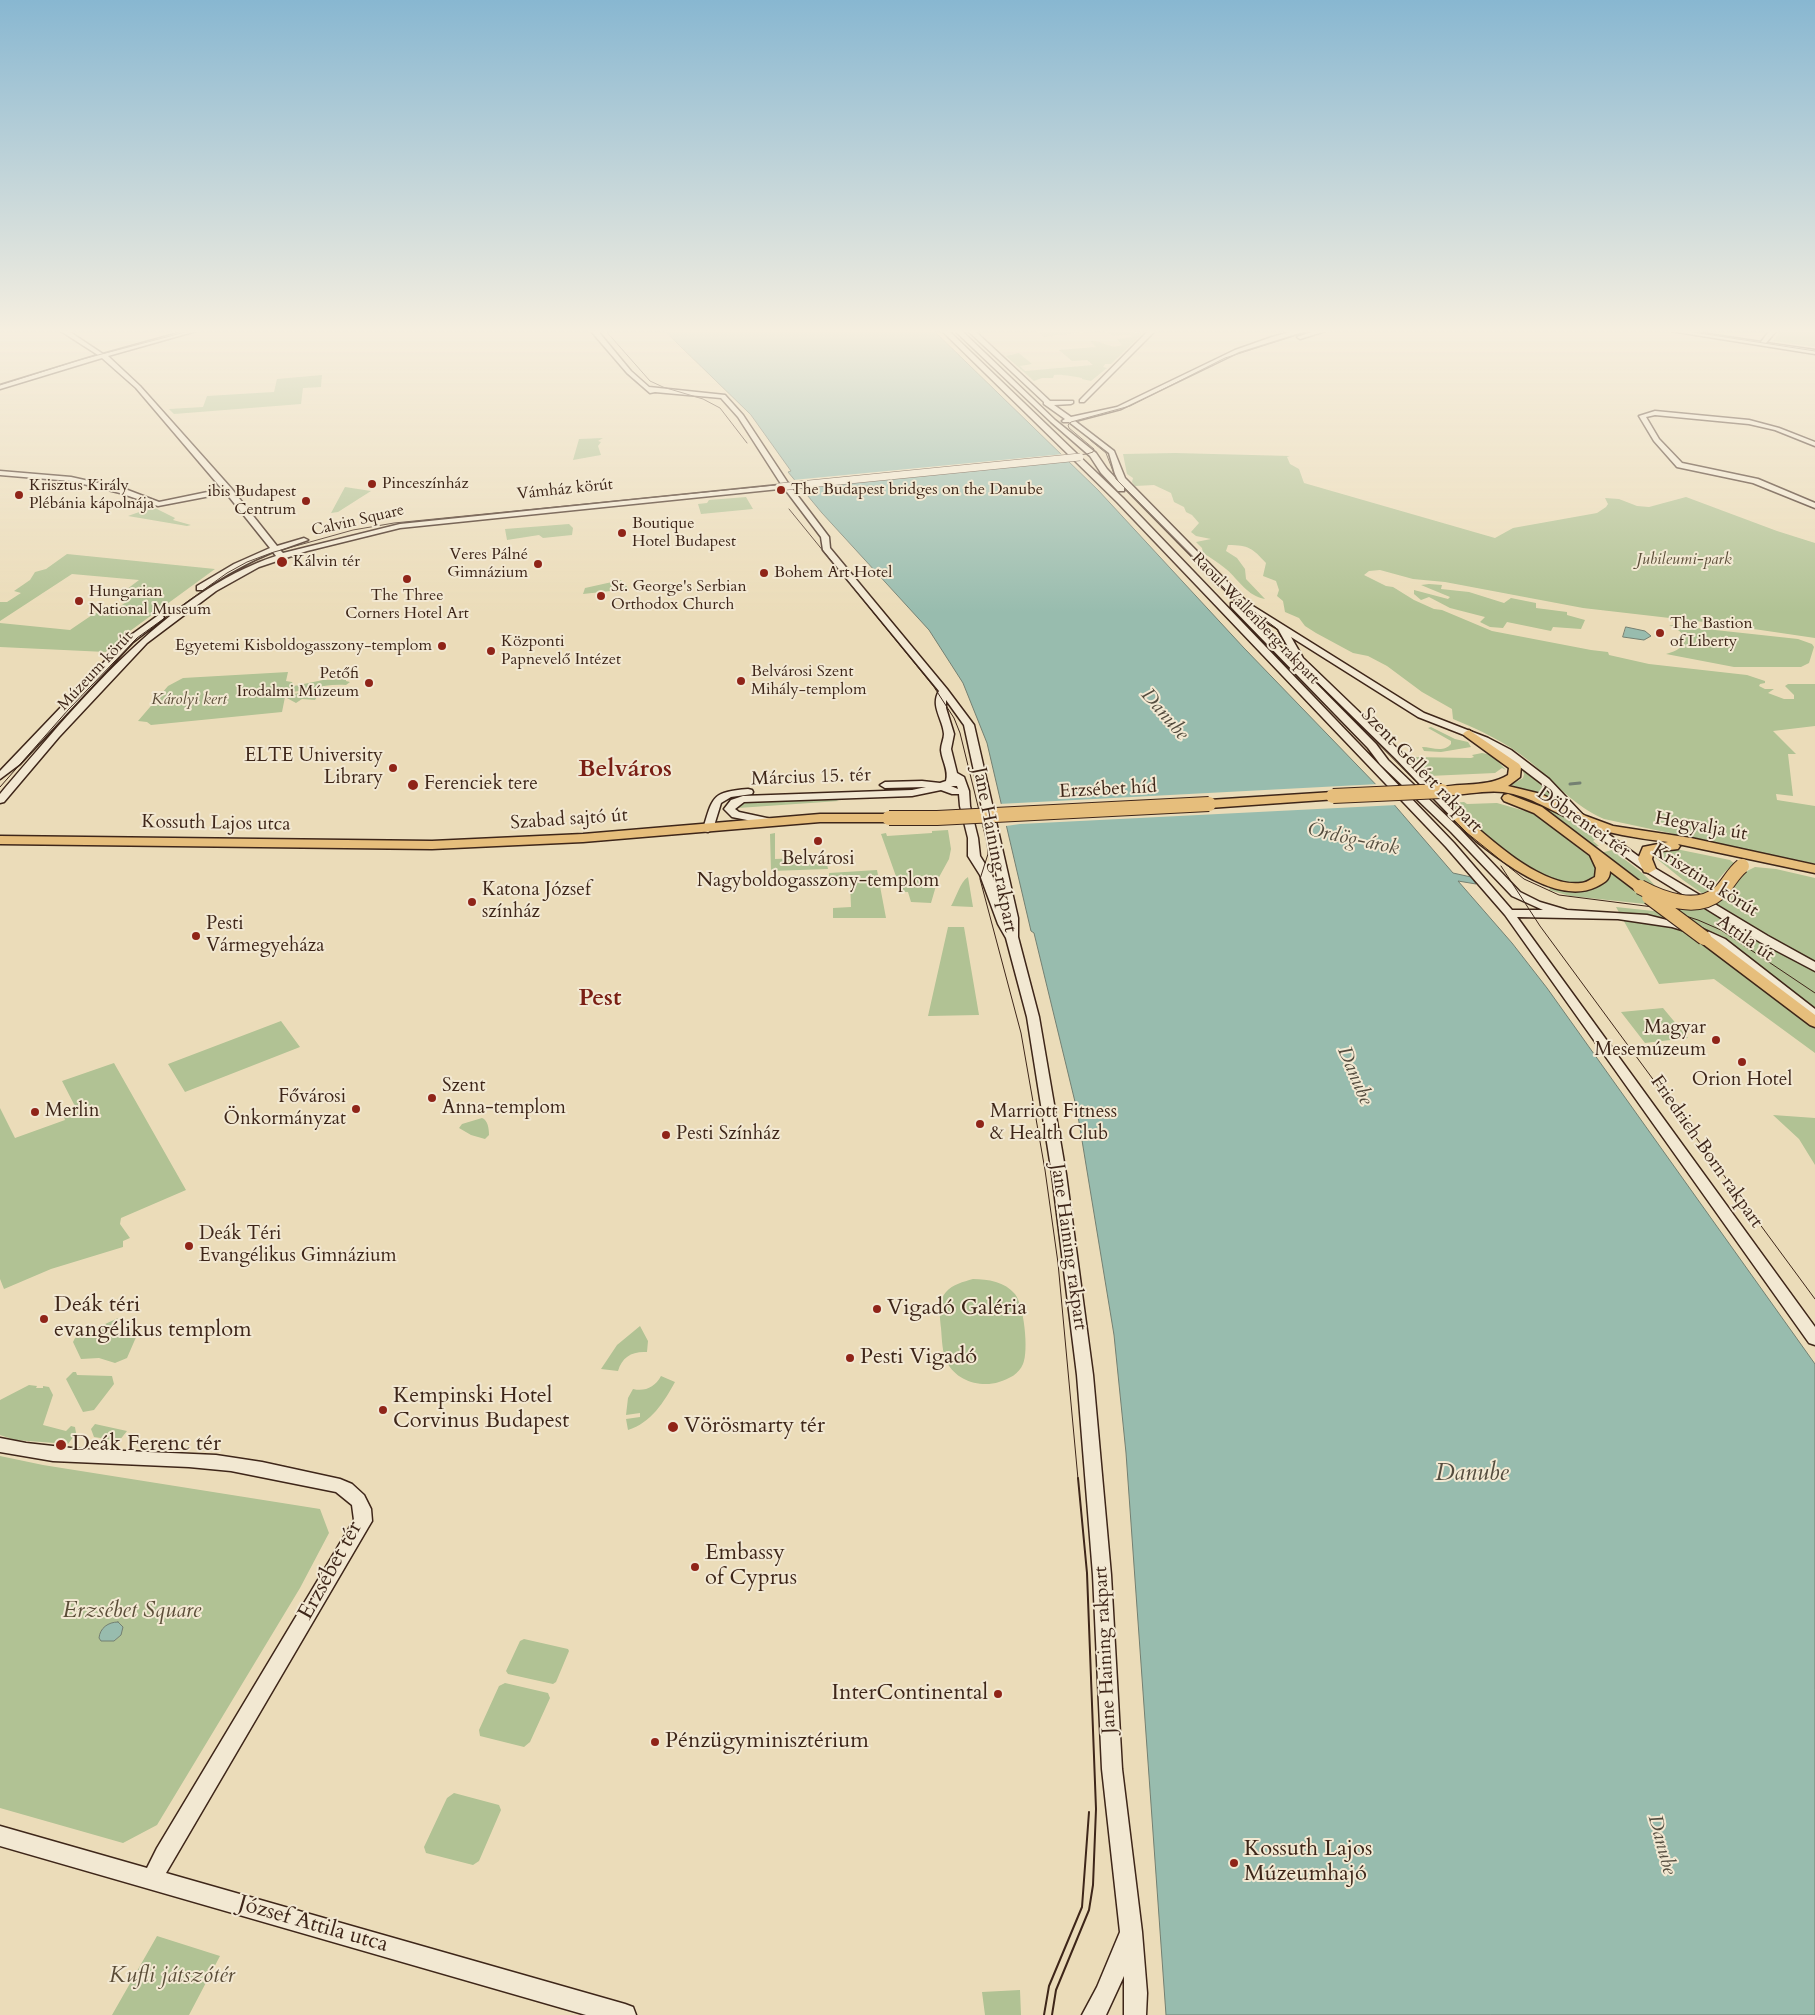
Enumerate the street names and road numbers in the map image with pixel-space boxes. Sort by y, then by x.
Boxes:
street label: Vámház körút [516,475,614,505]
street label: Calvin Square [310,501,406,541]
street label: Raoul Wallenberg rakpart [1187,549,1323,689]
street label: Múzeum körút [54,627,138,715]
street label: Szent Gellért rakpart [1355,704,1487,838]
street label: Március 15. tér [751,765,871,791]
street label: Jane Haining rakpart [967,765,1021,935]
street label: Erzsébet híd [1059,776,1157,804]
street label: Döbrentei tér [1532,782,1634,864]
street label: Szabad sajtó út [510,805,628,835]
street label: Hegyalja út [1653,808,1749,846]
street label: Kossuth Lajos utca [141,811,291,837]
street label: Krisztina körút [1648,839,1762,923]
street label: Attila út [1712,911,1778,967]
street label: Friedrich Born rakpart [1645,1071,1767,1233]
street label: Jane Haining rakpart [1045,1162,1091,1332]
street label: Erzsébet tér [293,1517,369,1625]
street label: Jane Haining rakpart [1090,1566,1122,1734]
street label: József Attila utca [235,1891,391,1959]

